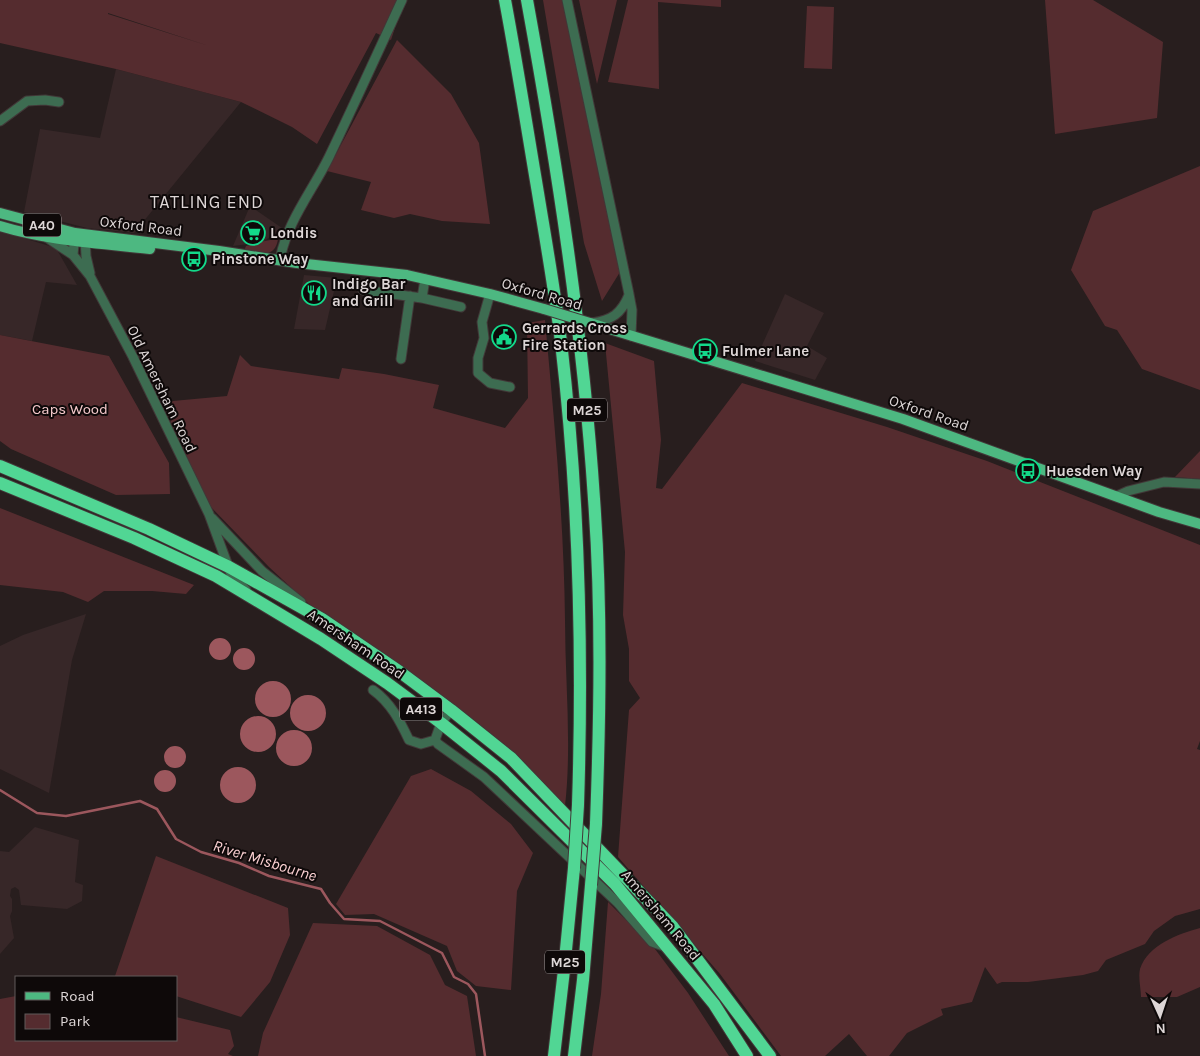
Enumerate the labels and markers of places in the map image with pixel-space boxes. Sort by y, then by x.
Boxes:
supermarket icon: Londis [240,220,266,246]
place label: Londis [270,224,317,242]
bus stop icon: Pinstone Way [181,246,207,272]
place label: Pinstone Way [212,250,309,268]
place label: Indigo Bar and Grill [332,275,406,310]
restaurant icon: Indigo Bar and Grill [301,280,327,306]
place label: Gerrards Cross Fire Station [522,319,627,354]
public building icon: Gerrards Cross Fire Station [491,324,517,350]
bus stop icon: Fulmer Lane [692,338,718,364]
place label: Fulmer Lane [722,342,809,360]
bus stop icon: Huesden Way [1015,458,1041,484]
place label: Huesden Way [1046,462,1143,480]

